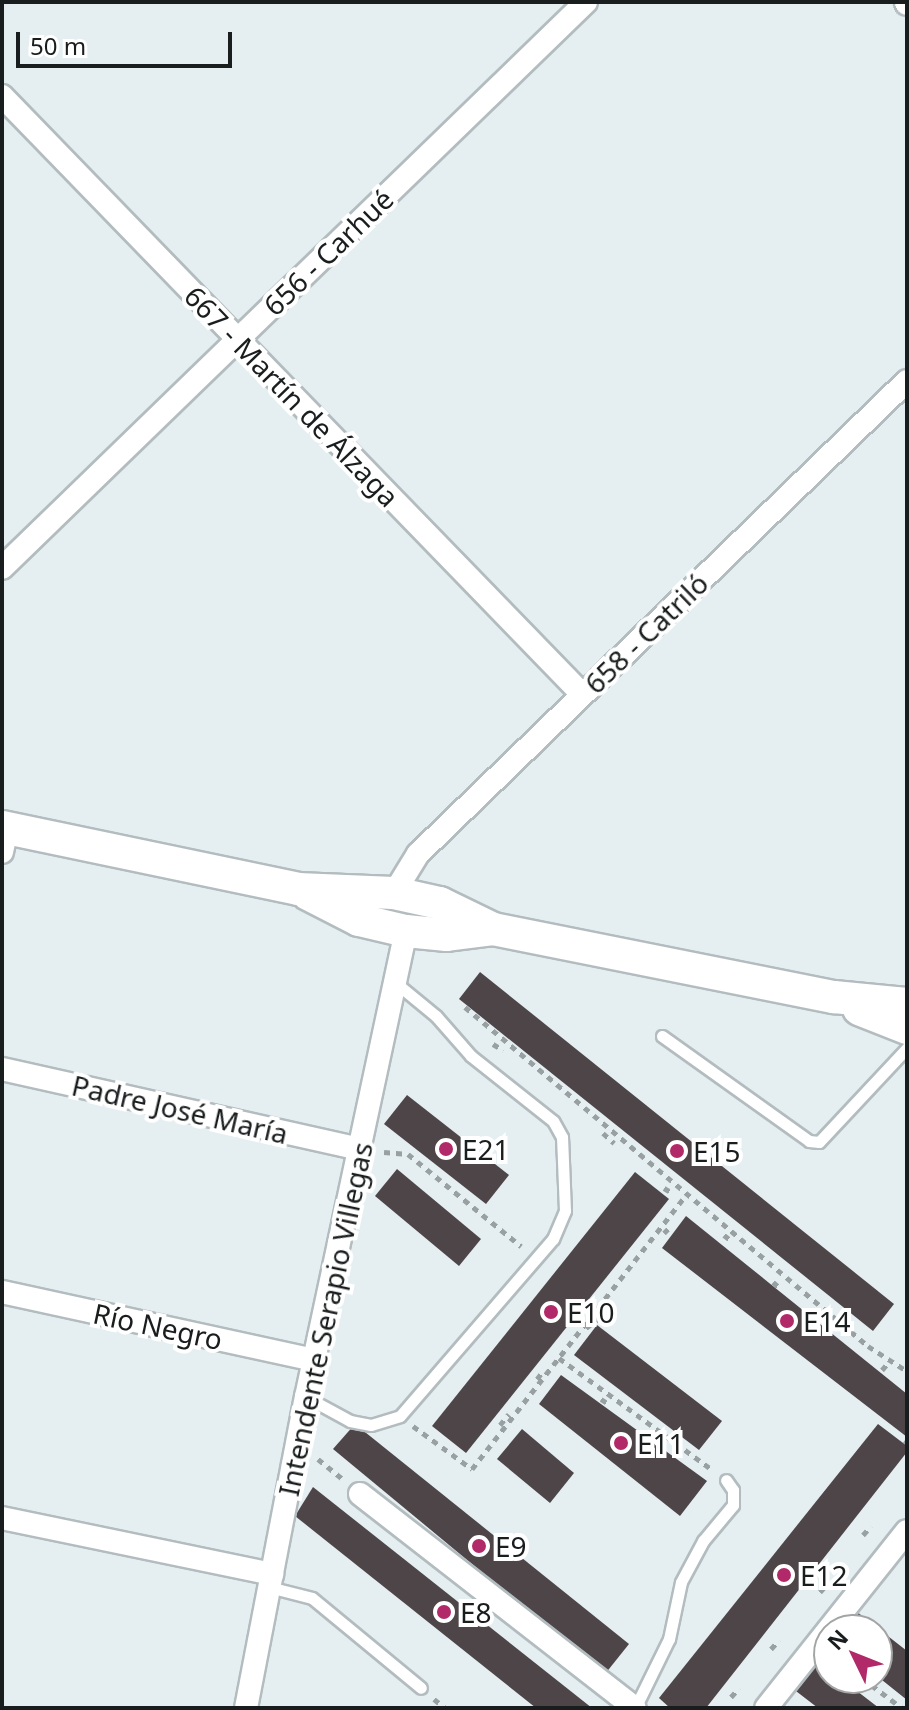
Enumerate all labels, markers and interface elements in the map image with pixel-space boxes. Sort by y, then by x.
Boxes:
scale bar [20,16,236,66]
text: 50 m [30,29,86,62]
street label: 656 - Carhué [256,182,400,322]
street label: 667 - Martín de Álzaga [178,279,406,513]
street label: 658 - Catriló [577,566,715,700]
street label: Padre José María [69,1068,291,1150]
place label: E21 [462,1132,510,1166]
place label: E15 [693,1134,741,1168]
street label: Intendente Serapio Villegas [271,1139,379,1499]
marker: E21 [437,1140,455,1158]
marker: E15 [668,1142,686,1160]
place label: E10 [567,1295,615,1329]
street label: Río Negro [90,1296,226,1356]
marker: E10 [542,1303,560,1321]
place label: E14 [803,1304,851,1338]
marker: E14 [778,1312,796,1330]
place label: E11 [637,1426,685,1460]
marker: E11 [612,1434,630,1452]
place label: E9 [495,1529,527,1563]
marker: E9 [470,1537,488,1555]
place label: E12 [800,1558,848,1592]
marker: E12 [775,1566,793,1584]
place label: E8 [460,1595,492,1629]
marker: E8 [435,1603,453,1621]
north arrow [813,1614,893,1694]
text: N [820,1622,854,1656]

